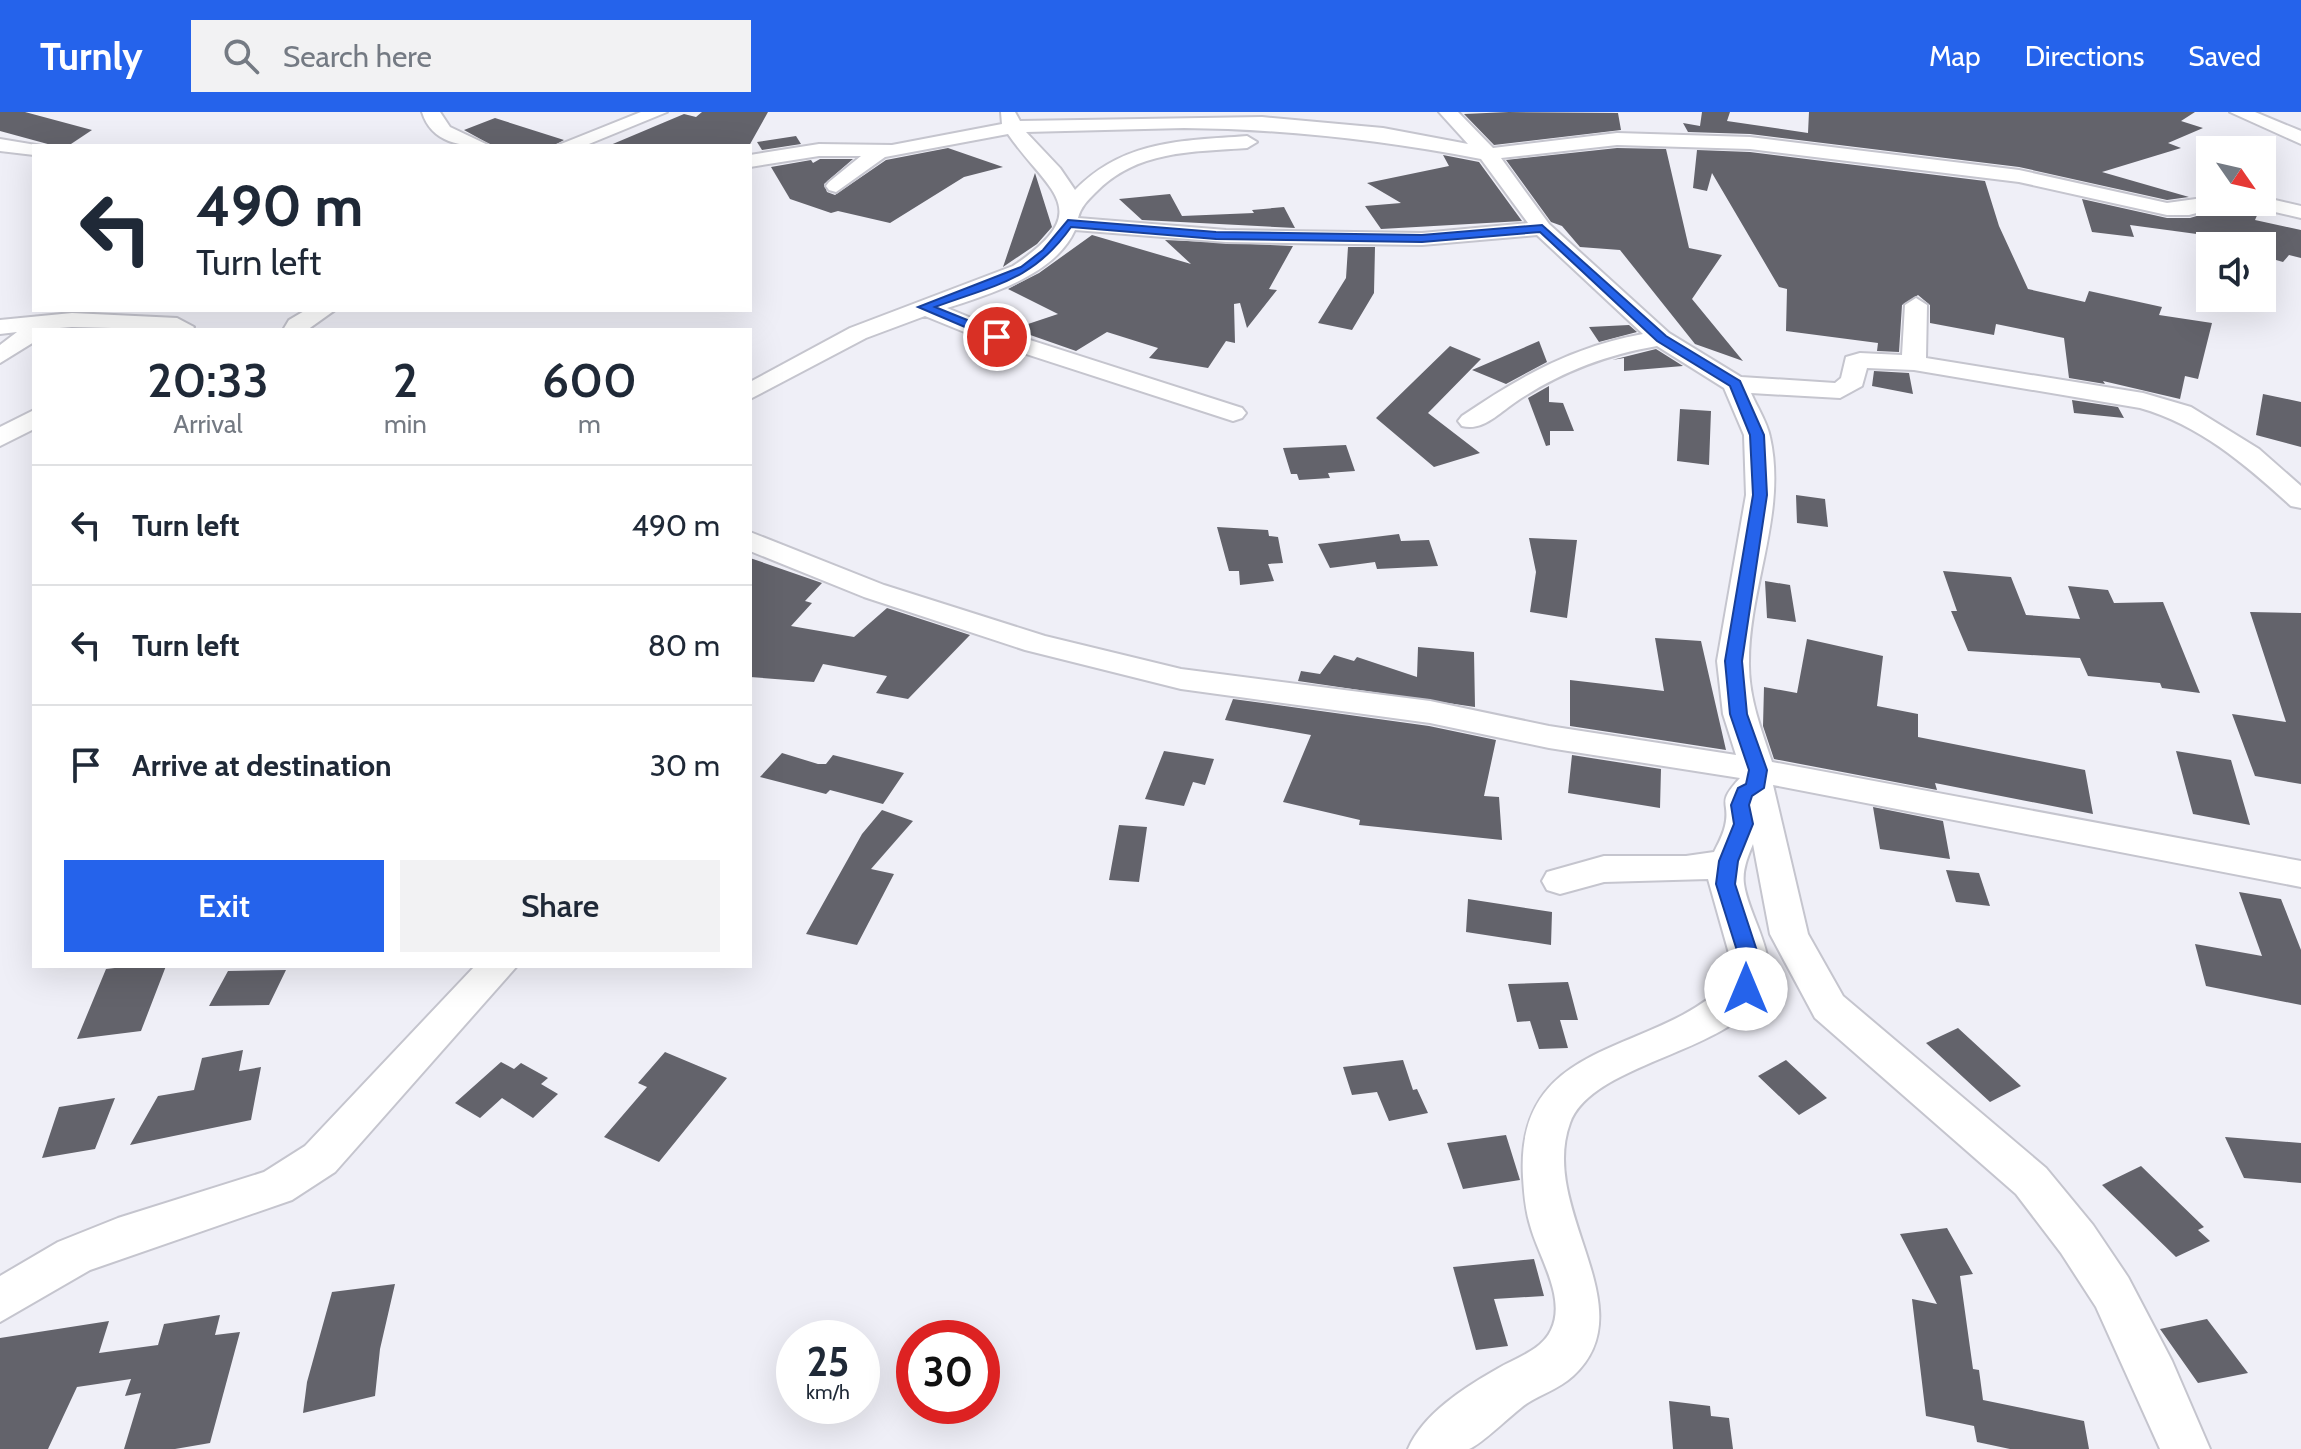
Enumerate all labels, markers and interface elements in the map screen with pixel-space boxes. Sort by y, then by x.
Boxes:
search box [191,20,751,92]
text: Turnly [40,33,143,80]
icon: search [219,34,263,78]
text: Search here [283,38,432,75]
text: Map [1929,39,1981,73]
text: Directions [2025,39,2144,73]
text: Saved [2188,39,2261,73]
north arrow [2196,136,2276,216]
map controls [2196,136,2276,312]
text: 490 m [196,172,363,240]
icon: left [64,176,168,280]
button: sound [2196,232,2276,312]
text: Turn left [196,240,321,284]
pin [963,303,1031,371]
icon: arrive [975,315,1019,359]
text: 20:33 [147,351,269,409]
text: 2 [393,351,418,409]
text: 600 [542,351,637,409]
text: Arrival [173,408,243,440]
text: min [384,408,427,440]
text: m [578,408,601,440]
icon: left [64,503,108,547]
text: Turn left [132,507,240,544]
text: 490 m [632,507,720,544]
icon: left [64,623,108,667]
text: Turn left [132,627,240,664]
text: 80 m [648,627,720,664]
icon: arrive [64,743,108,787]
text: Arrive at destination [132,747,392,784]
text: 30 m [650,747,720,784]
button: Exit [64,860,384,952]
button: Share [400,860,720,952]
position arrow [1704,947,1788,1031]
speed limit sign: 30 [896,1320,1000,1424]
text: 25 [807,1337,849,1386]
text: km/h [806,1380,850,1404]

